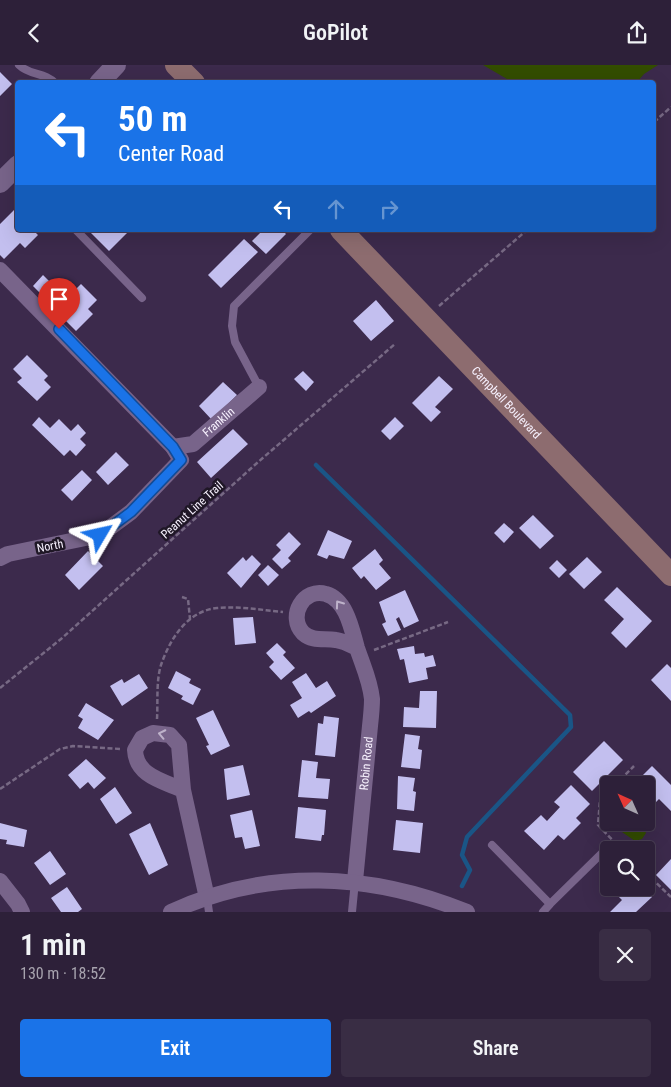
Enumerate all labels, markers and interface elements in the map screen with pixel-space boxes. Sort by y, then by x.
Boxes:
icon: back [20,19,48,47]
icon: share [623,19,651,47]
text: GoPilot [303,20,368,45]
text: 50 m [118,99,187,140]
icon: left [35,100,100,165]
text: Center Road [118,141,224,166]
icon: left [269,195,297,223]
icon: ahead [322,195,350,223]
icon: right [375,195,403,223]
pin [38,278,80,329]
icon: arrive [45,285,73,313]
street label: Campbell Boulevard [469,364,544,442]
street label: Franklin [200,404,237,439]
street label: Peanut Line Trail [158,478,226,542]
position arrow [73,508,125,560]
street label: North [36,537,65,555]
one-way arrow [336,601,344,610]
one-way arrow [158,729,167,740]
street label: Robin Road [357,736,376,791]
north arrow [600,776,655,831]
map controls [600,776,655,896]
button: search [600,841,655,896]
text: 1 min [20,927,86,962]
button: close [599,929,651,981]
text: 130 m · 18:52 [20,964,106,983]
button: Exit [20,1019,331,1077]
button: Share [341,1019,651,1077]

